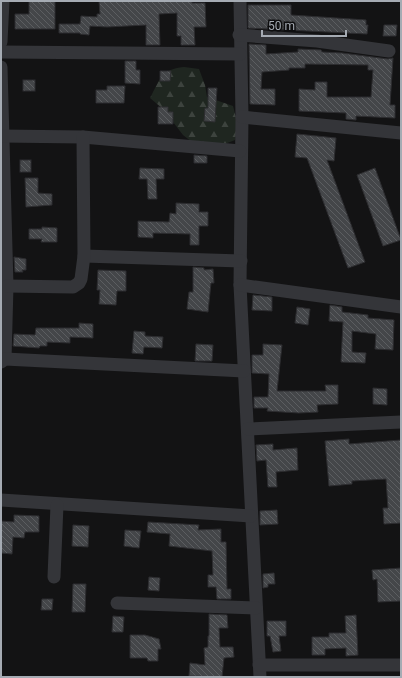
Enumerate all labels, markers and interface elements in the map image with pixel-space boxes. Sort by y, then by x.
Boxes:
scale bar [262,12,346,38]
text: 50 m [268,19,295,33]

